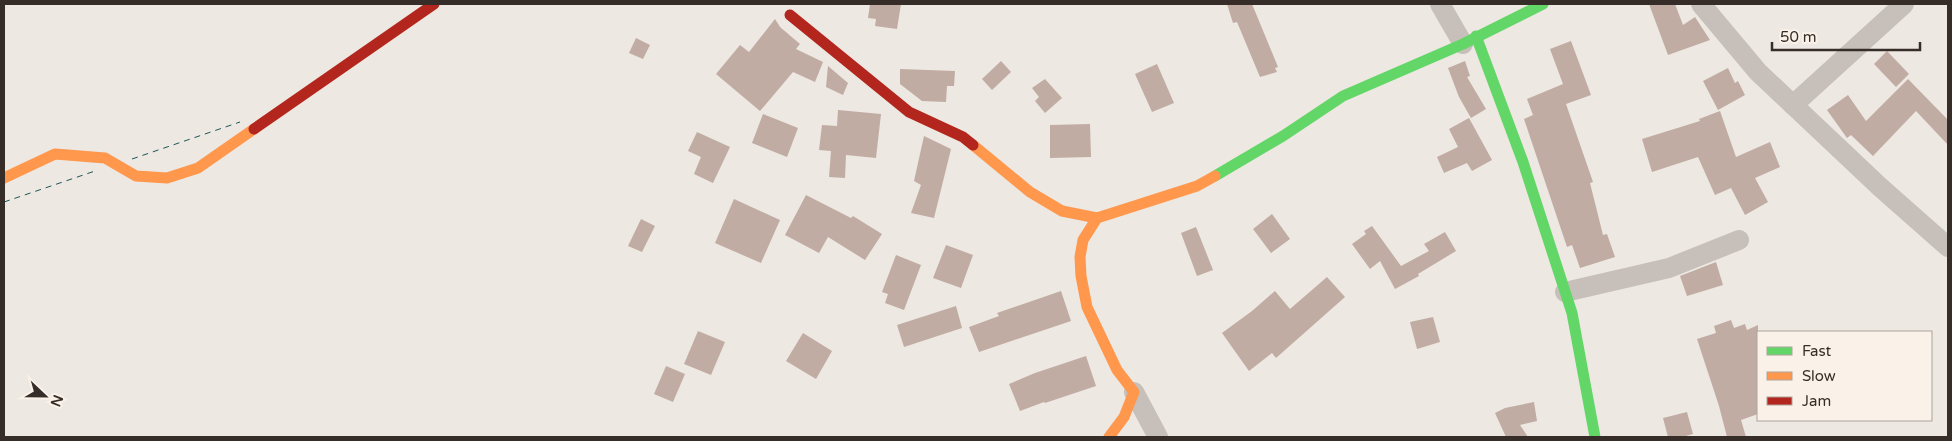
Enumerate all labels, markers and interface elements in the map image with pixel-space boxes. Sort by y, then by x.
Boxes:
scale bar [1772,20,1920,52]
text: 50 m [1780,28,1817,46]
legend [1757,331,1932,421]
text: Fast [1802,342,1832,360]
text: Slow [1802,367,1836,385]
north arrow [20,371,70,421]
text: N [47,392,67,409]
text: Jam [1802,392,1831,410]

